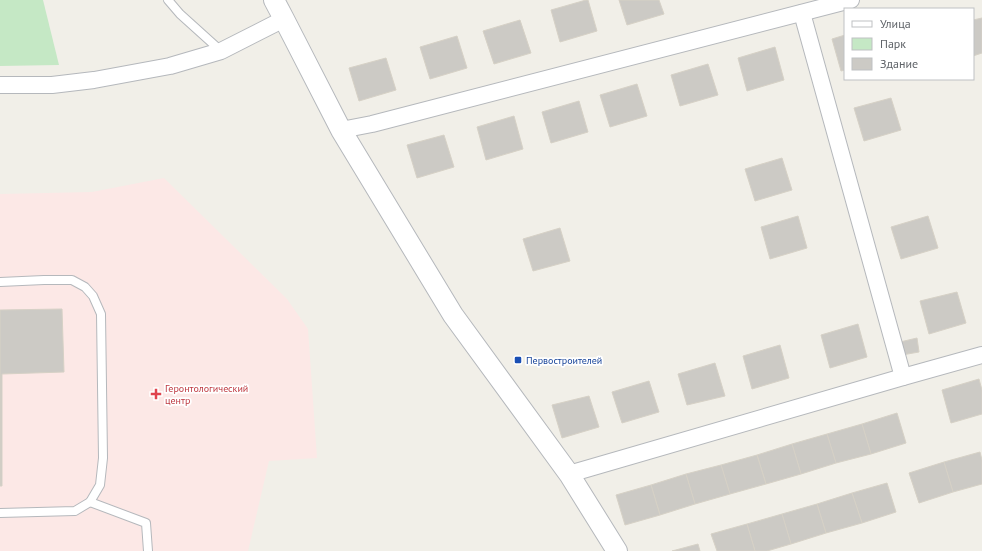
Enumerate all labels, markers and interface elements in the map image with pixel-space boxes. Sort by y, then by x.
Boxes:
legend [844,8,974,80]
text: Улица [880,16,911,31]
text: Парк [880,36,906,51]
text: Здание [880,56,918,71]
place label: Первостроителей [526,354,602,367]
marker: Первостроителей [513,355,523,365]
place label: Геронтологический центр [165,382,248,407]
marker: Геронтологический центр [150,388,162,400]

